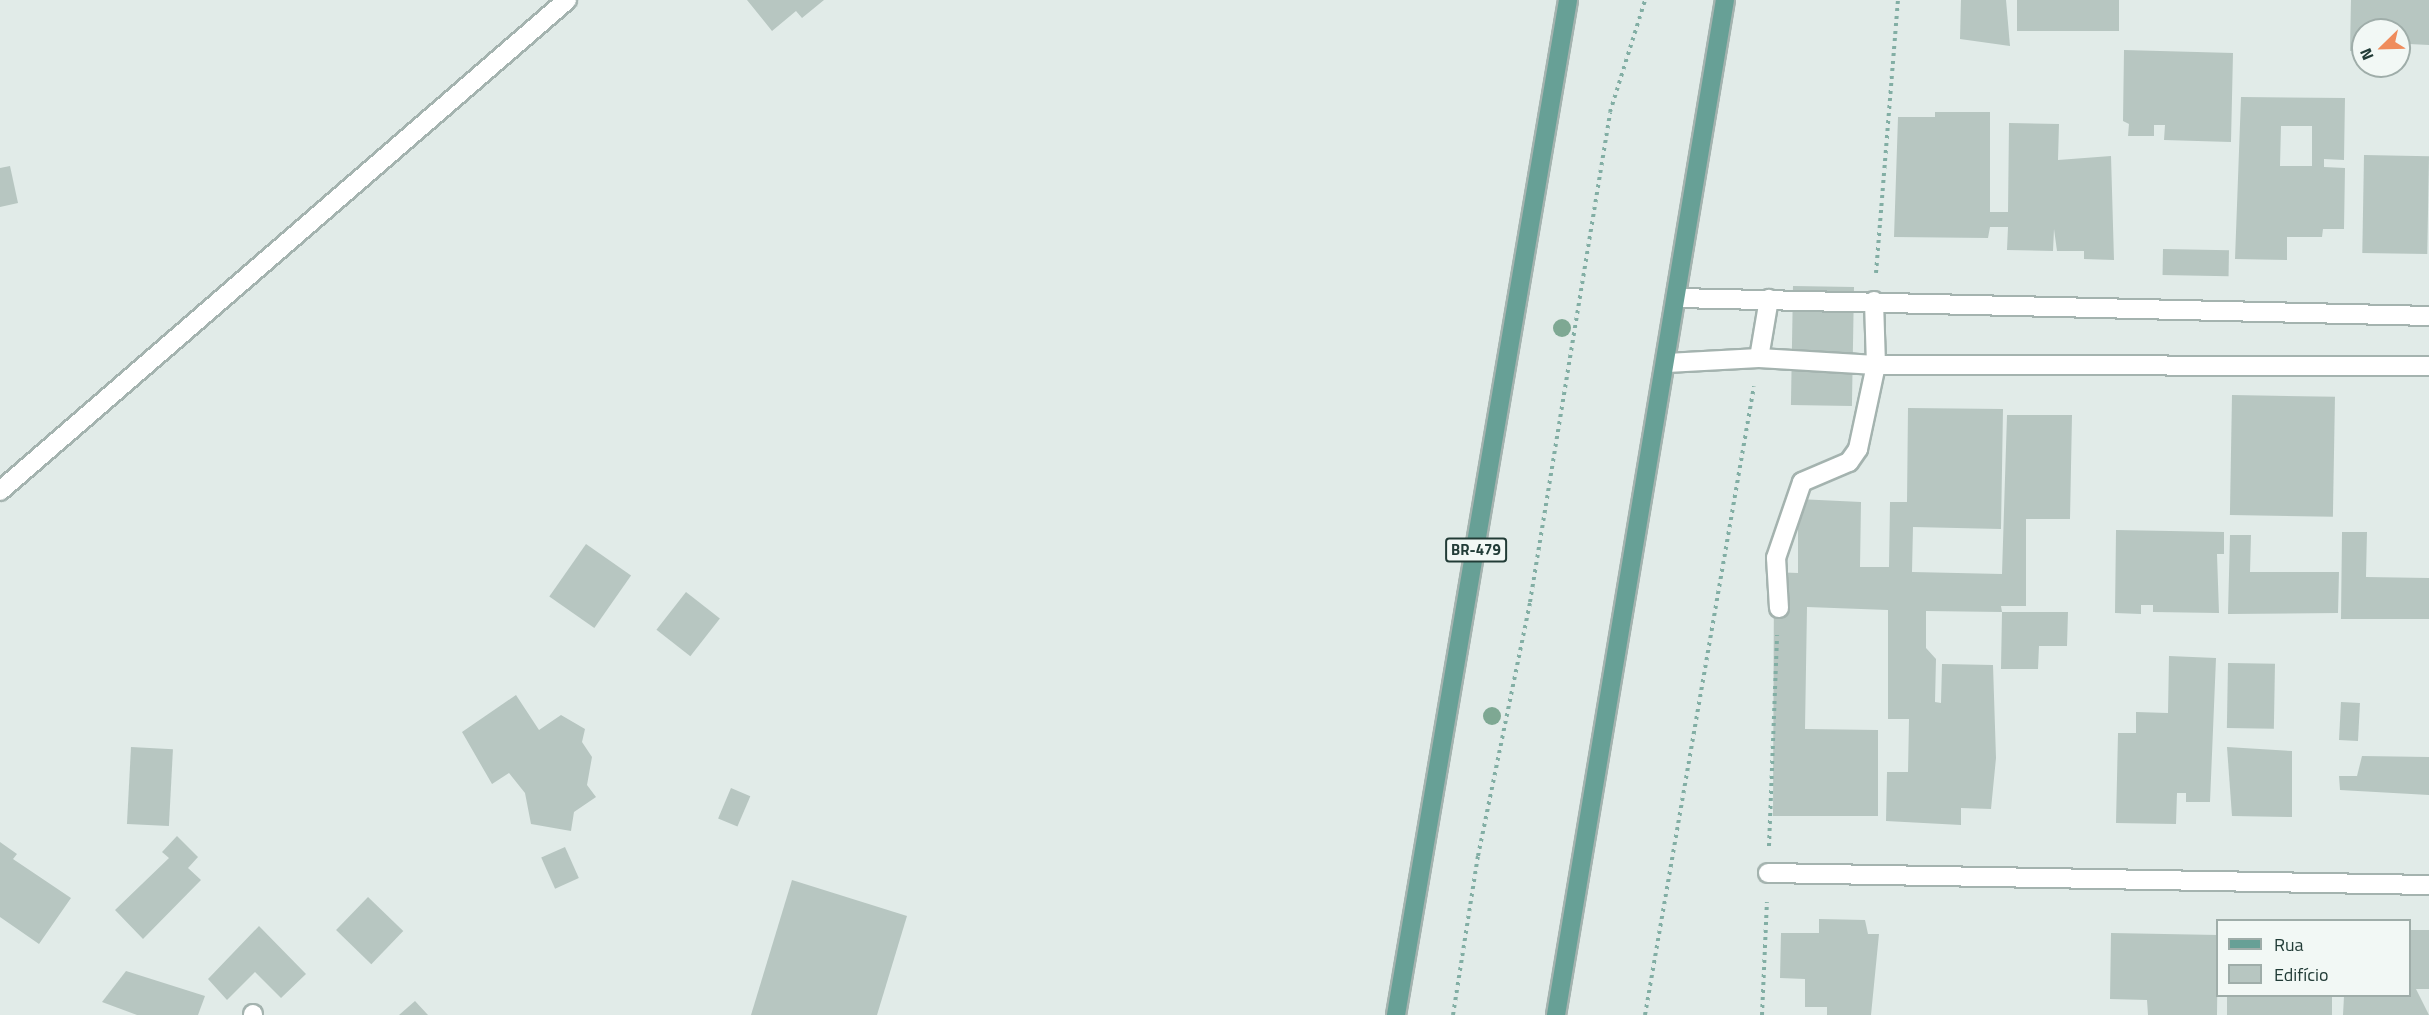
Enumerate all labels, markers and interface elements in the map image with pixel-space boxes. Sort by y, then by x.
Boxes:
north arrow [2351,18,2411,78]
text: N [2353,44,2379,64]
road number: BR-479 [1444,538,1508,562]
legend [2216,919,2411,997]
text: Rua [2274,931,2304,958]
text: Edifício [2274,961,2328,988]

